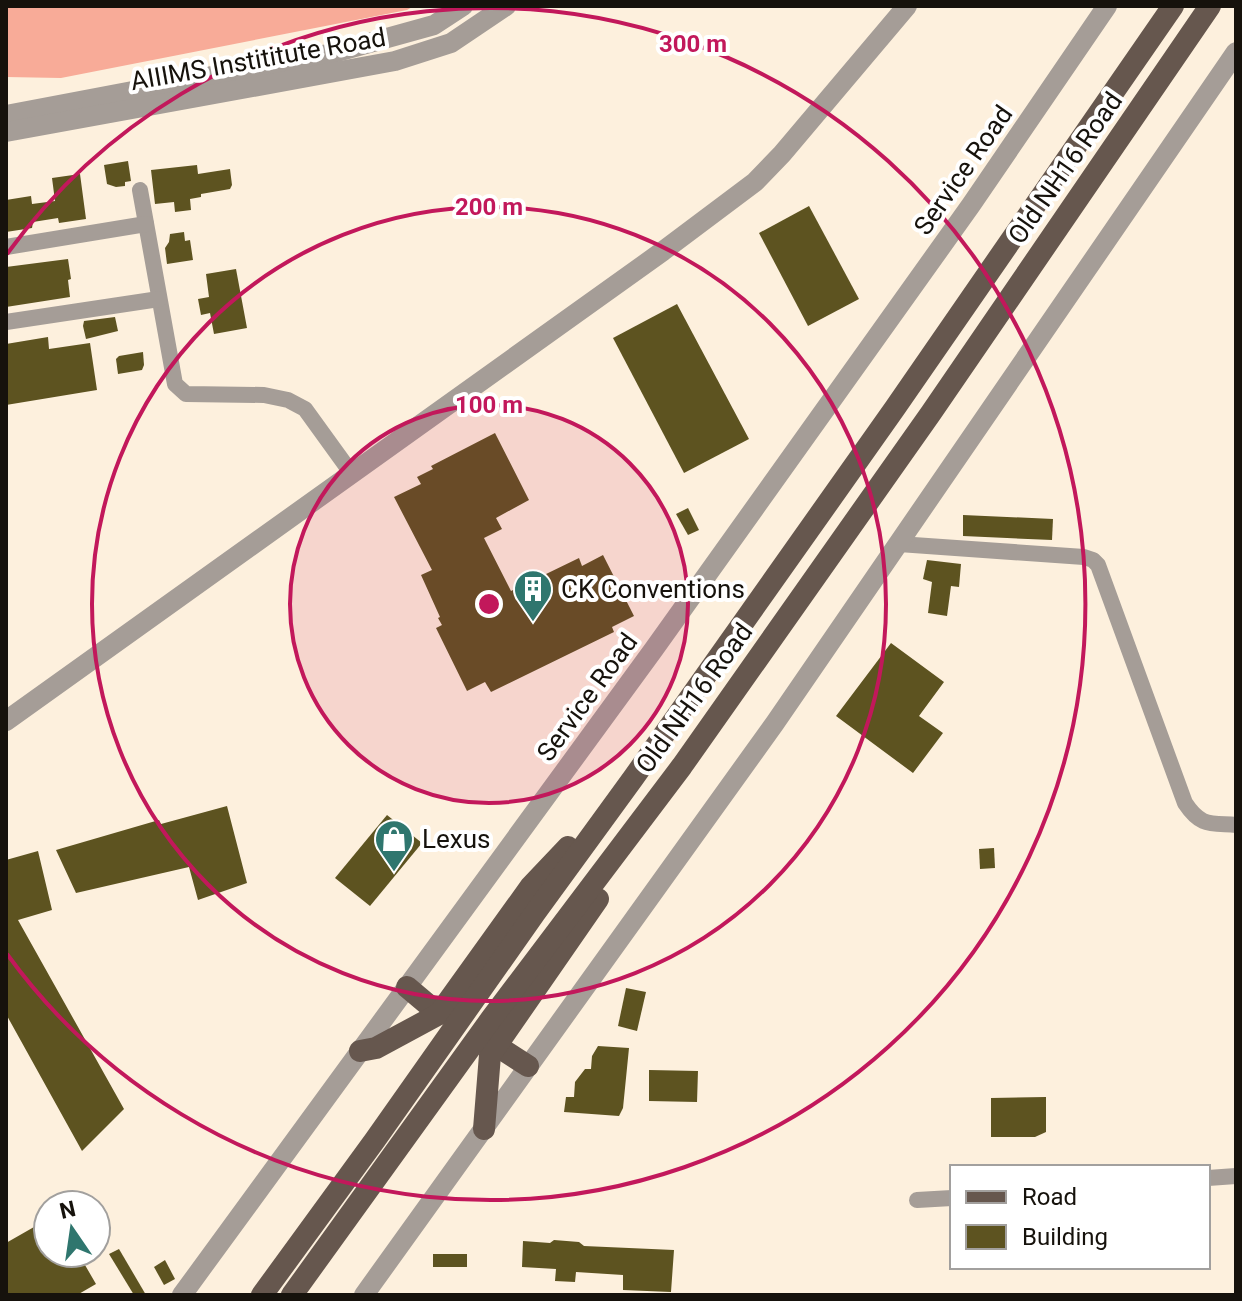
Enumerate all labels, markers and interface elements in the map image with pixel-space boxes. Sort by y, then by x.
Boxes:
street label: AIIIMS Instititute Road [128,22,388,96]
text: 300 m [659,30,727,58]
street label: Old NH16 Road [1002,87,1128,249]
street label: Service Road [907,100,1019,240]
text: 200 m [455,193,523,221]
text: 100 m [455,391,523,419]
building icon: CK Conventions [512,568,554,623]
place label: CK Conventions [561,574,745,604]
centre of rings [475,590,503,618]
street label: Old NH16 Road [630,617,758,779]
street label: Service Road [531,627,643,767]
shop icon: Lexus [373,818,415,873]
place label: Lexus [422,824,490,854]
legend [950,1165,1210,1269]
text: Road [1022,1183,1077,1211]
north arrow [32,1189,112,1269]
text: N [57,1196,78,1224]
text: Building [1022,1223,1108,1251]

